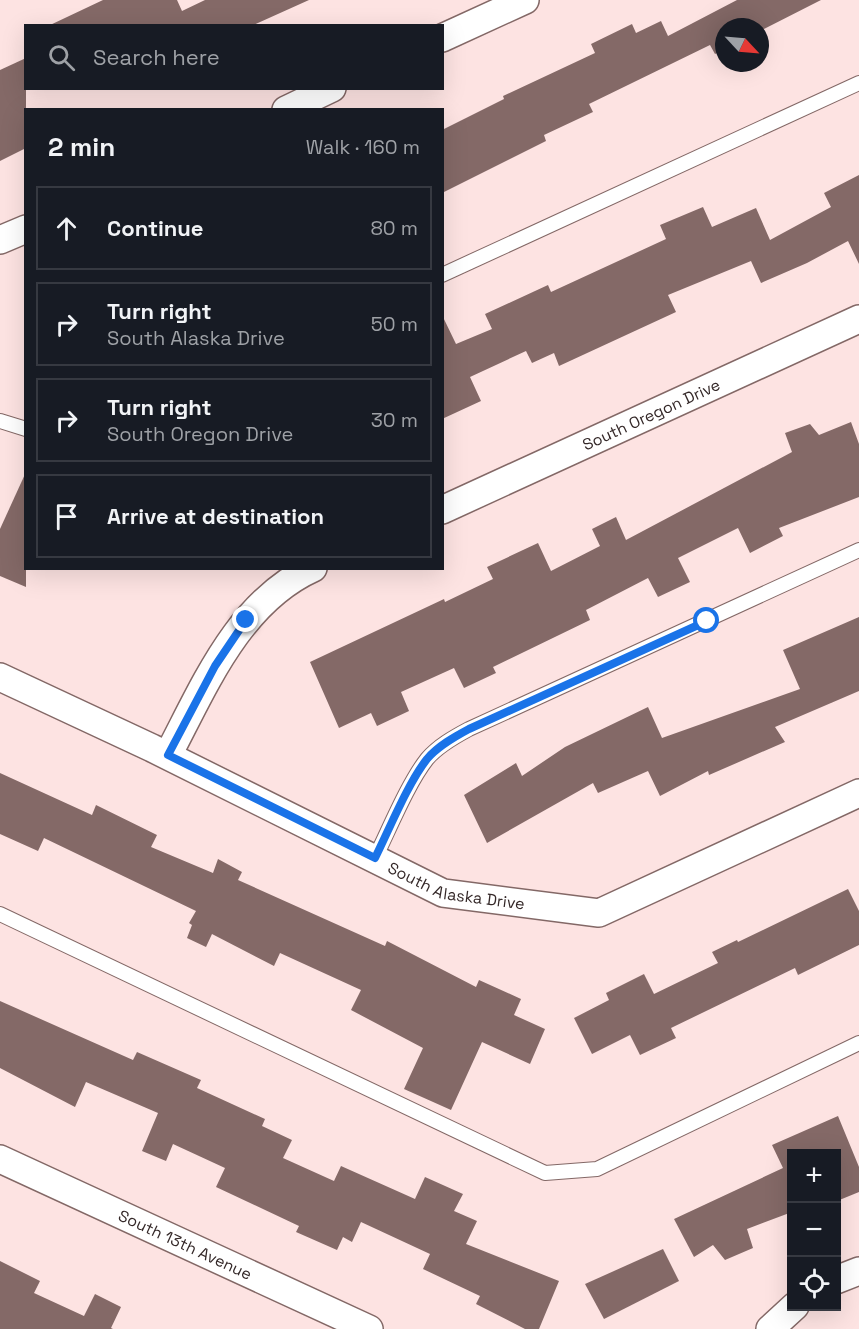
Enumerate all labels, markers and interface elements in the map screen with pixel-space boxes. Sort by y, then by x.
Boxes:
north arrow [715,18,769,72]
search box [24,24,444,90]
icon: search [45,41,78,74]
text: Search here [93,43,220,71]
text: 2 min [48,130,115,164]
text: Walk · 160 m [306,134,420,160]
icon: ahead [50,212,83,245]
text: Continue [107,214,203,242]
text: 80 m [370,215,418,241]
text: Turn right [107,297,212,325]
icon: right [50,308,83,341]
text: 50 m [371,311,418,337]
text: South Alaska Drive [107,325,285,351]
street label: South Oregon Drive [579,374,724,455]
text: Turn right [107,393,212,421]
icon: right [50,404,83,437]
text: 30 m [371,407,418,433]
text: South Oregon Drive [107,421,293,447]
icon: arrive [50,500,83,533]
text: Arrive at destination [107,502,324,530]
route end [232,606,258,632]
route start [693,607,719,633]
street label: South Alaska Drive [384,857,526,914]
map controls [787,1149,841,1311]
button: + [787,1149,841,1203]
button: − [787,1203,841,1257]
street label: South 13th Avenue [115,1205,255,1285]
button: locate [787,1257,841,1311]

